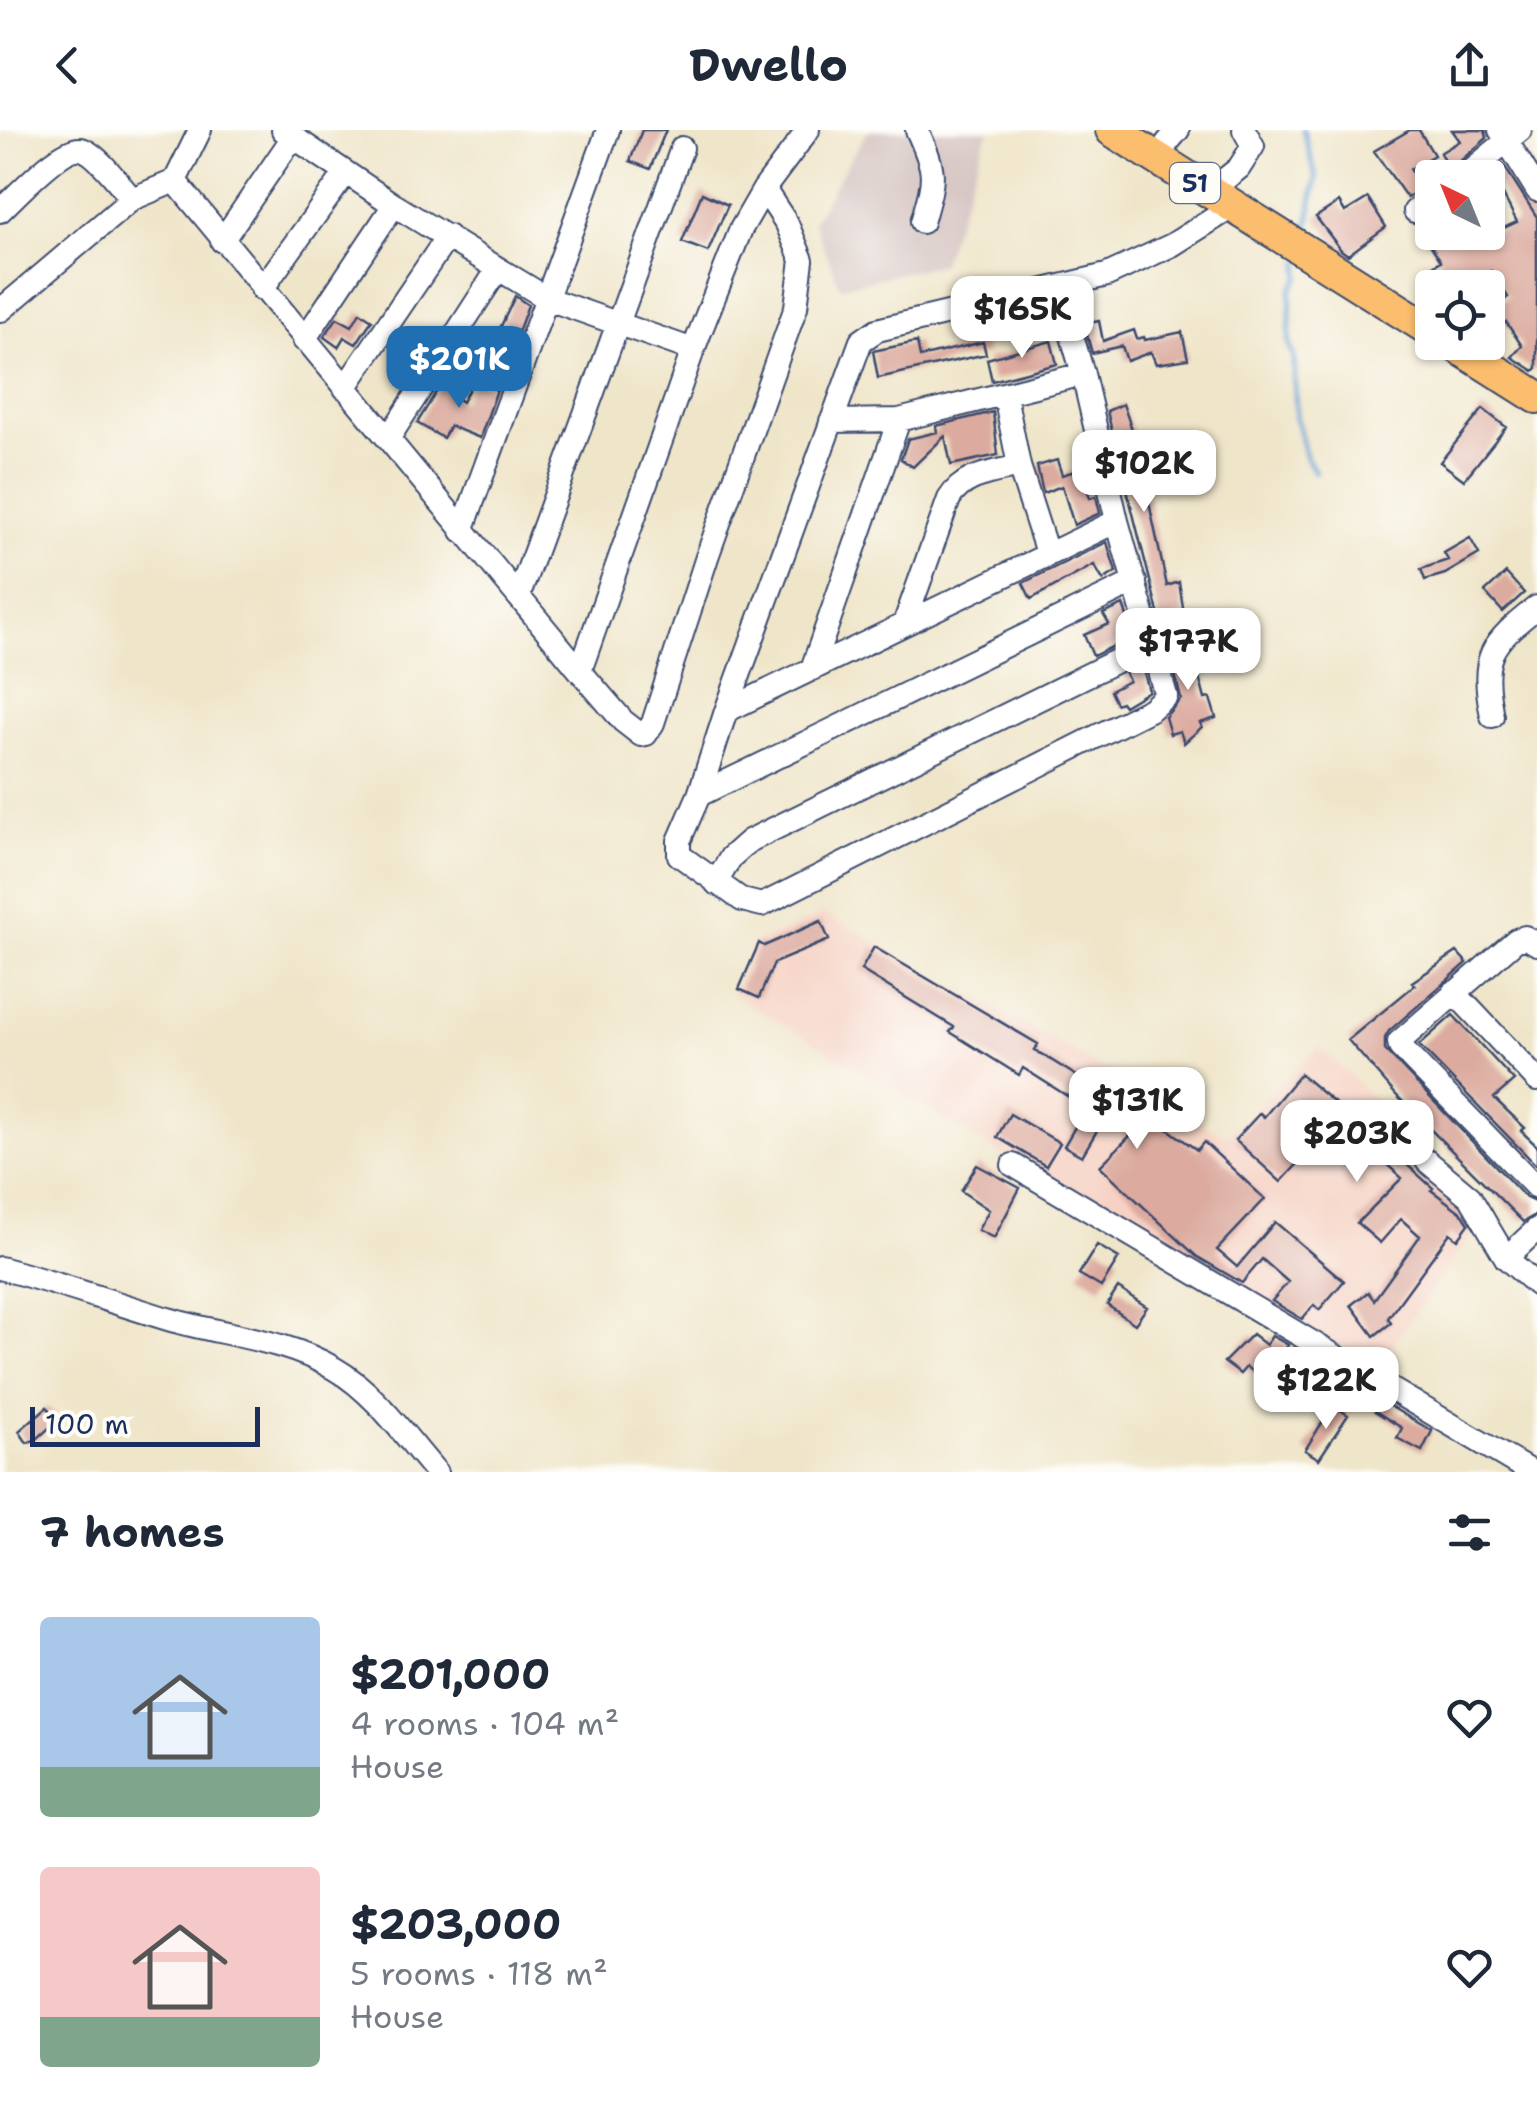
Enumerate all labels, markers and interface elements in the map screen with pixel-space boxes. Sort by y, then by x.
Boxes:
text: Dwello [689,35,848,95]
icon: back [40,38,95,93]
icon: share [1442,38,1497,93]
north arrow [1415,160,1505,250]
map controls [1415,160,1505,360]
road number: 51 [1170,163,1220,203]
button: locate [1415,270,1505,360]
pin: $165K [952,276,1092,361]
text: $165K [973,287,1071,330]
pin: $201K [389,326,529,411]
text: $201K [409,337,510,380]
pin: $102K [1074,430,1214,515]
text: $102K [1094,441,1194,484]
pin: $177K [1118,608,1258,693]
text: $177K [1138,619,1238,662]
pin: $131K [1067,1067,1207,1152]
text: $131K [1091,1078,1183,1121]
pin: $203K [1287,1100,1427,1185]
text: $203K [1303,1111,1411,1154]
pin: $122K [1256,1347,1396,1432]
text: $122K [1276,1358,1376,1401]
scale bar [30,1402,260,1446]
text: 100 m [45,1405,129,1443]
text: 7 homes [40,1504,225,1560]
icon: filters [1442,1505,1497,1560]
text: $201,000 [350,1646,550,1702]
icon: home [120,1657,240,1777]
icon: heart [1442,1690,1497,1745]
text: 4 rooms · 104 m² [350,1702,619,1745]
text: House [350,1745,444,1788]
text: $203,000 [350,1896,561,1952]
icon: home [120,1907,240,2027]
icon: heart [1442,1940,1497,1995]
text: 5 rooms · 118 m² [350,1952,608,1995]
text: House [350,1995,444,2038]

